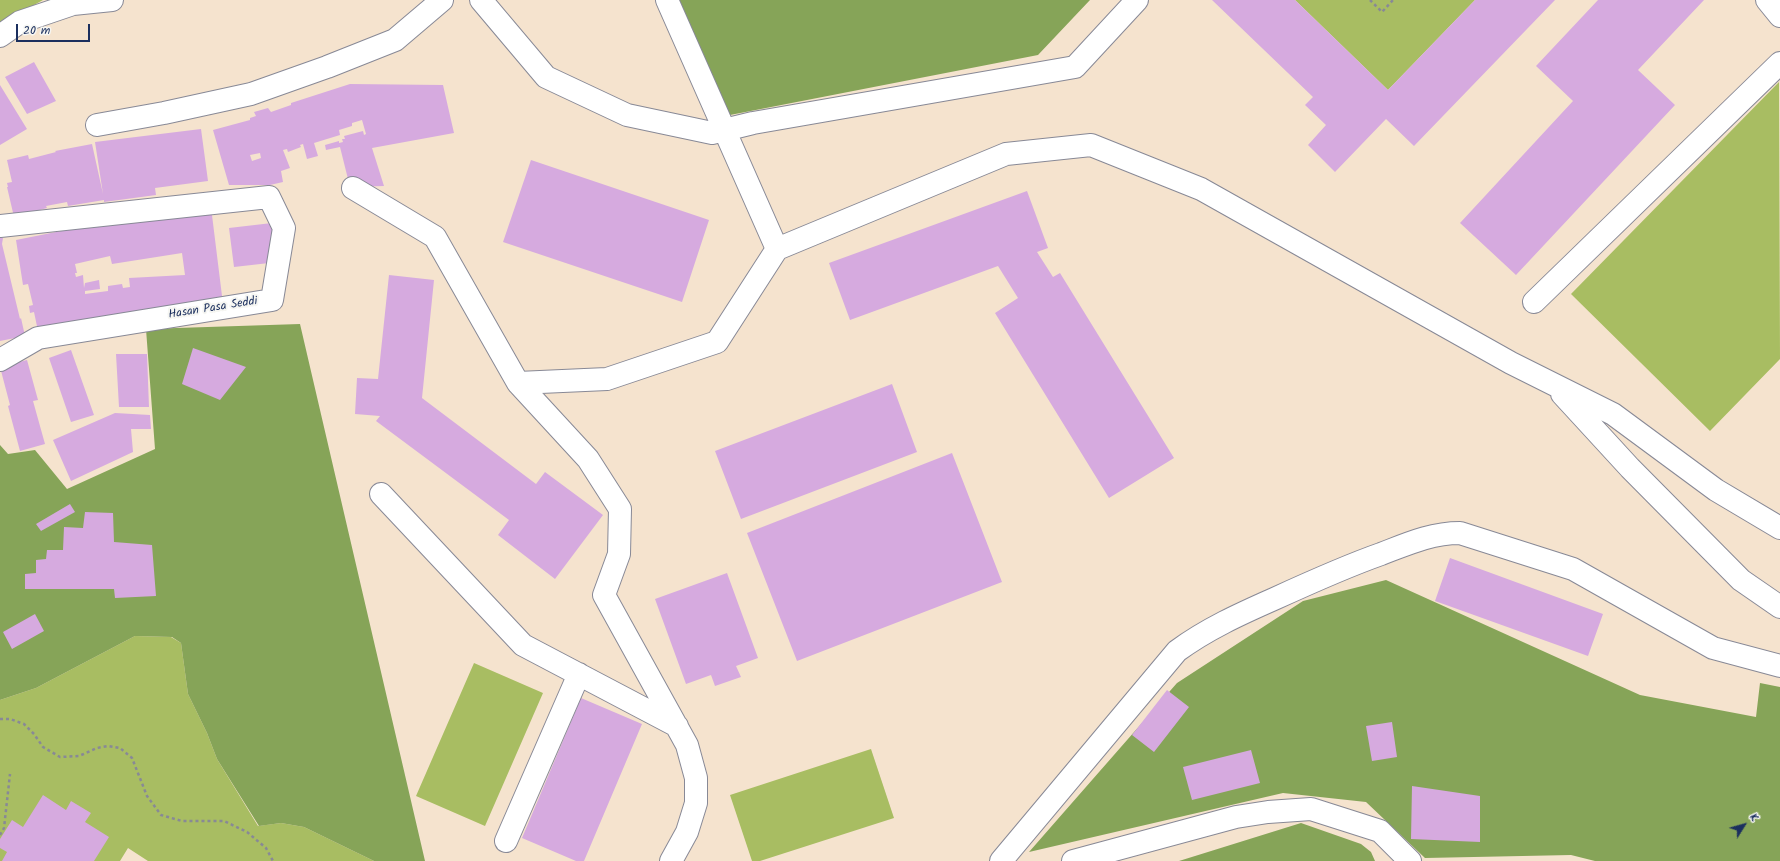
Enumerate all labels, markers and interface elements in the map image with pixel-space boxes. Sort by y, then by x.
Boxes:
scale bar [18,16,92,42]
text: 20 m [23,21,50,40]
street label: Hasan Pasa Seddi [167,295,259,323]
north arrow [1724,805,1764,845]
text: K [1744,810,1763,826]

